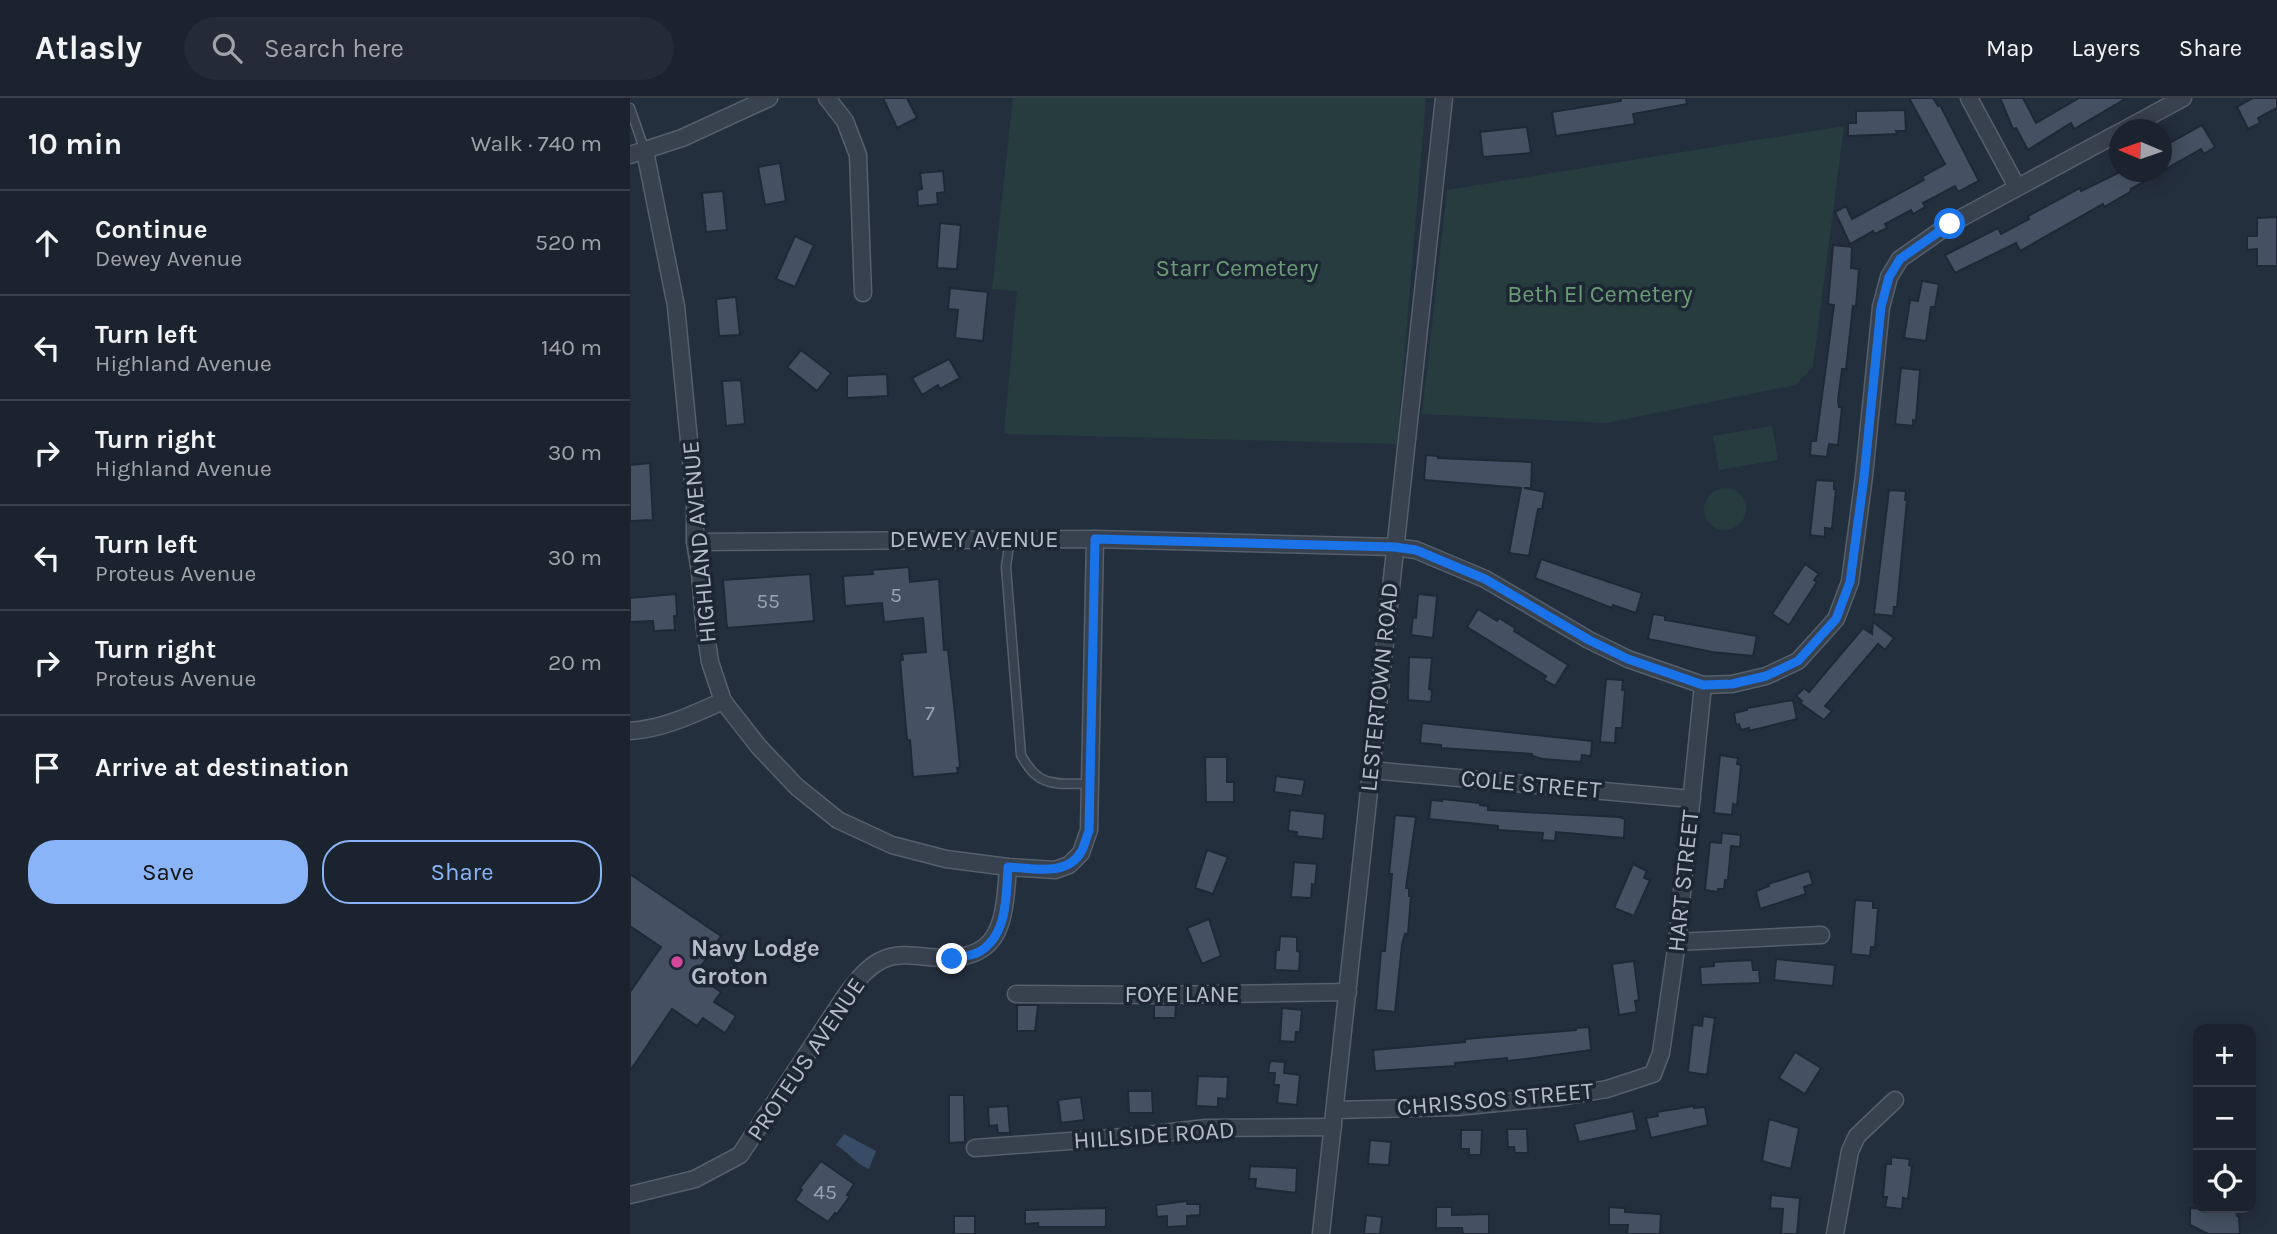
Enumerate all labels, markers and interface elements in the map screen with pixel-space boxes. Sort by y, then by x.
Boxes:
search box [184,17,674,80]
text: Atlasly [35,29,142,67]
icon: search [208,29,246,67]
text: Search here [264,33,404,64]
text: Map [1986,34,2034,62]
text: Layers [2072,34,2141,62]
text: Share [2179,34,2242,62]
north arrow [2109,119,2172,182]
text: 10 min [28,126,122,162]
text: Walk · 740 m [471,130,602,157]
route start [1934,208,1965,239]
text: Continue [95,214,207,245]
icon: ahead [28,224,66,262]
text: 520 m [535,229,602,256]
text: Dewey Avenue [95,245,242,272]
park label: Starr Cemetery [1156,254,1318,282]
park label: Beth El Cemetery [1507,280,1693,308]
text: Turn left [95,319,197,350]
icon: left [28,329,66,367]
text: 140 m [541,334,602,361]
text: Highland Avenue [95,350,272,377]
text: Turn right [95,424,216,455]
icon: right [28,434,66,472]
text: 30 m [548,439,602,466]
street label: HIGHLAND AVENUE [676,440,722,644]
text: Highland Avenue [95,455,272,482]
street label: DEWEY AVENUE [890,525,1058,553]
text: Turn left [95,529,197,560]
icon: left [28,539,66,577]
text: 30 m [548,544,602,571]
text: Proteus Avenue [95,560,256,587]
street label: LESTERTOWN ROAD [1354,581,1404,793]
house number: 5 [890,583,902,607]
house number: 55 [756,589,780,613]
text: Turn right [95,634,216,665]
icon: right [28,644,66,682]
text: 20 m [548,649,602,676]
text: Proteus Avenue [95,665,256,692]
house number: 7 [925,701,935,725]
icon: arrive [28,749,66,787]
text: Arrive at destination [95,752,349,783]
street label: COLE STREET [1460,764,1602,804]
street label: HART STREET [1662,809,1704,953]
button: Save [28,840,308,904]
button: Share [322,840,602,904]
place label: Navy Lodge Groton [691,934,820,990]
route end [936,943,967,974]
marker: Navy Lodge Groton [669,954,685,970]
street label: PROTEUS AVENUE [741,972,871,1146]
street label: FOYE LANE [1125,980,1239,1008]
map controls [2193,1024,2256,1213]
button: + [2193,1024,2256,1087]
street label: CHRISSOS STREET [1396,1076,1594,1122]
button: − [2193,1087,2256,1150]
street label: HILLSIDE ROAD [1073,1115,1235,1155]
button: locate [2193,1150,2256,1213]
house number: 45 [813,1180,837,1204]

